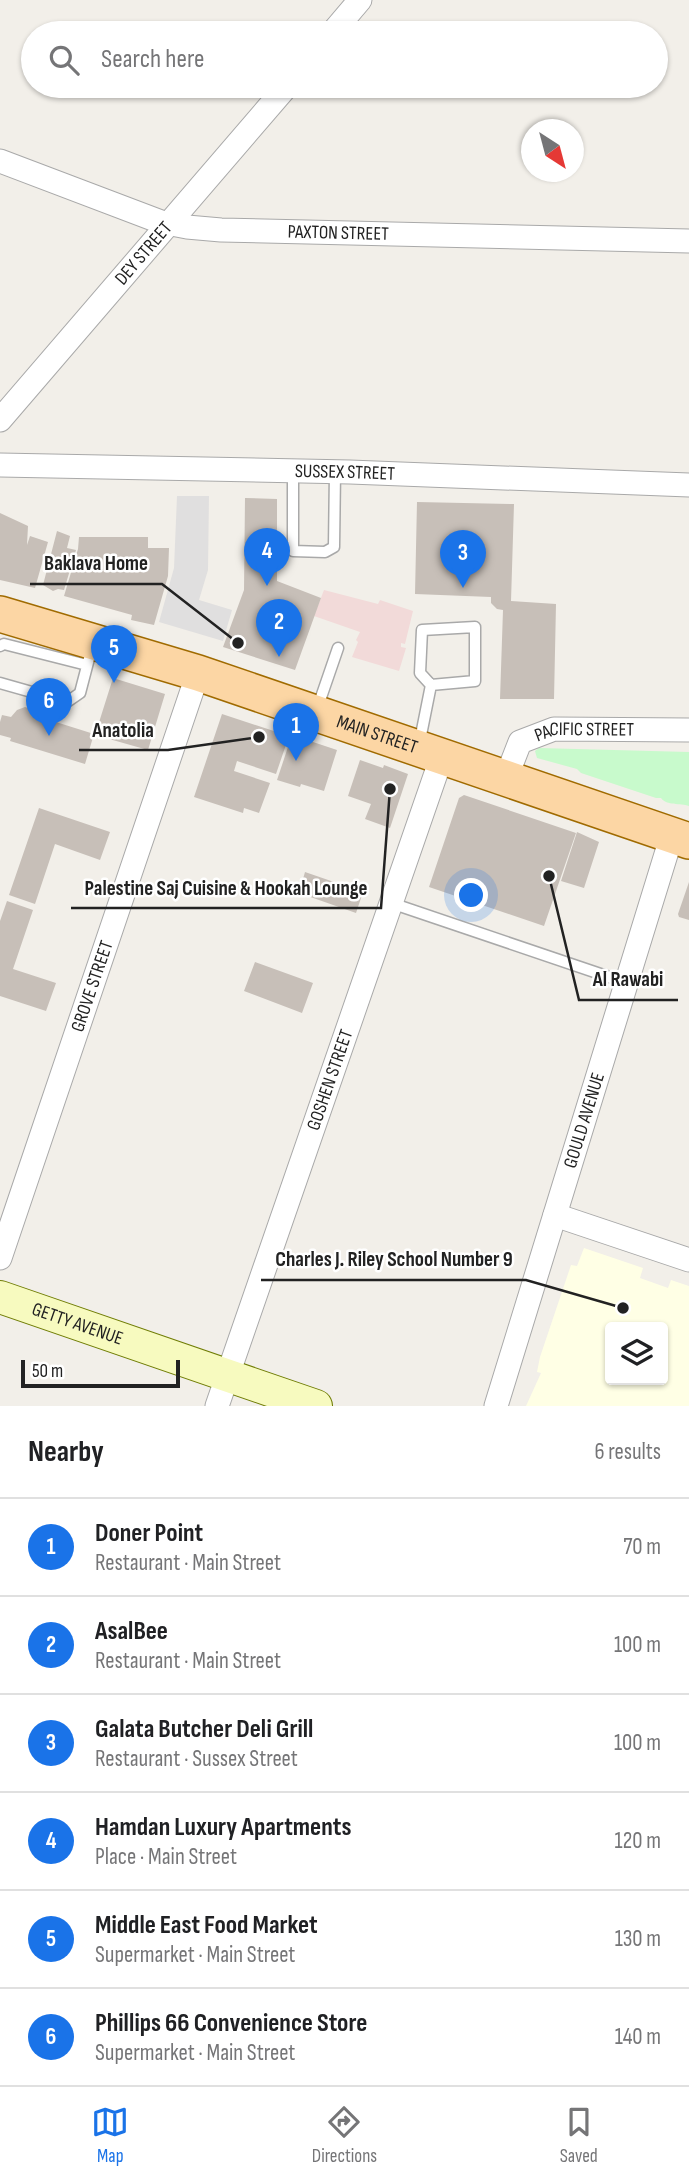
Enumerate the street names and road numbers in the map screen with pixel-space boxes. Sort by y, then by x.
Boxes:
street label: DEY STREET [110,217,177,289]
street label: PAXTON STREET [287,220,389,245]
street label: SUSSEX STREET [295,459,396,485]
street label: MAIN STREET [334,710,421,759]
street label: PACIFIC STREET [531,717,634,747]
street label: GROVE STREET [66,937,118,1035]
street label: GOSHEN STREET [302,1026,358,1133]
street label: GOULD AVENUE [559,1070,610,1171]
street label: GETTY AVENUE [29,1297,126,1350]

